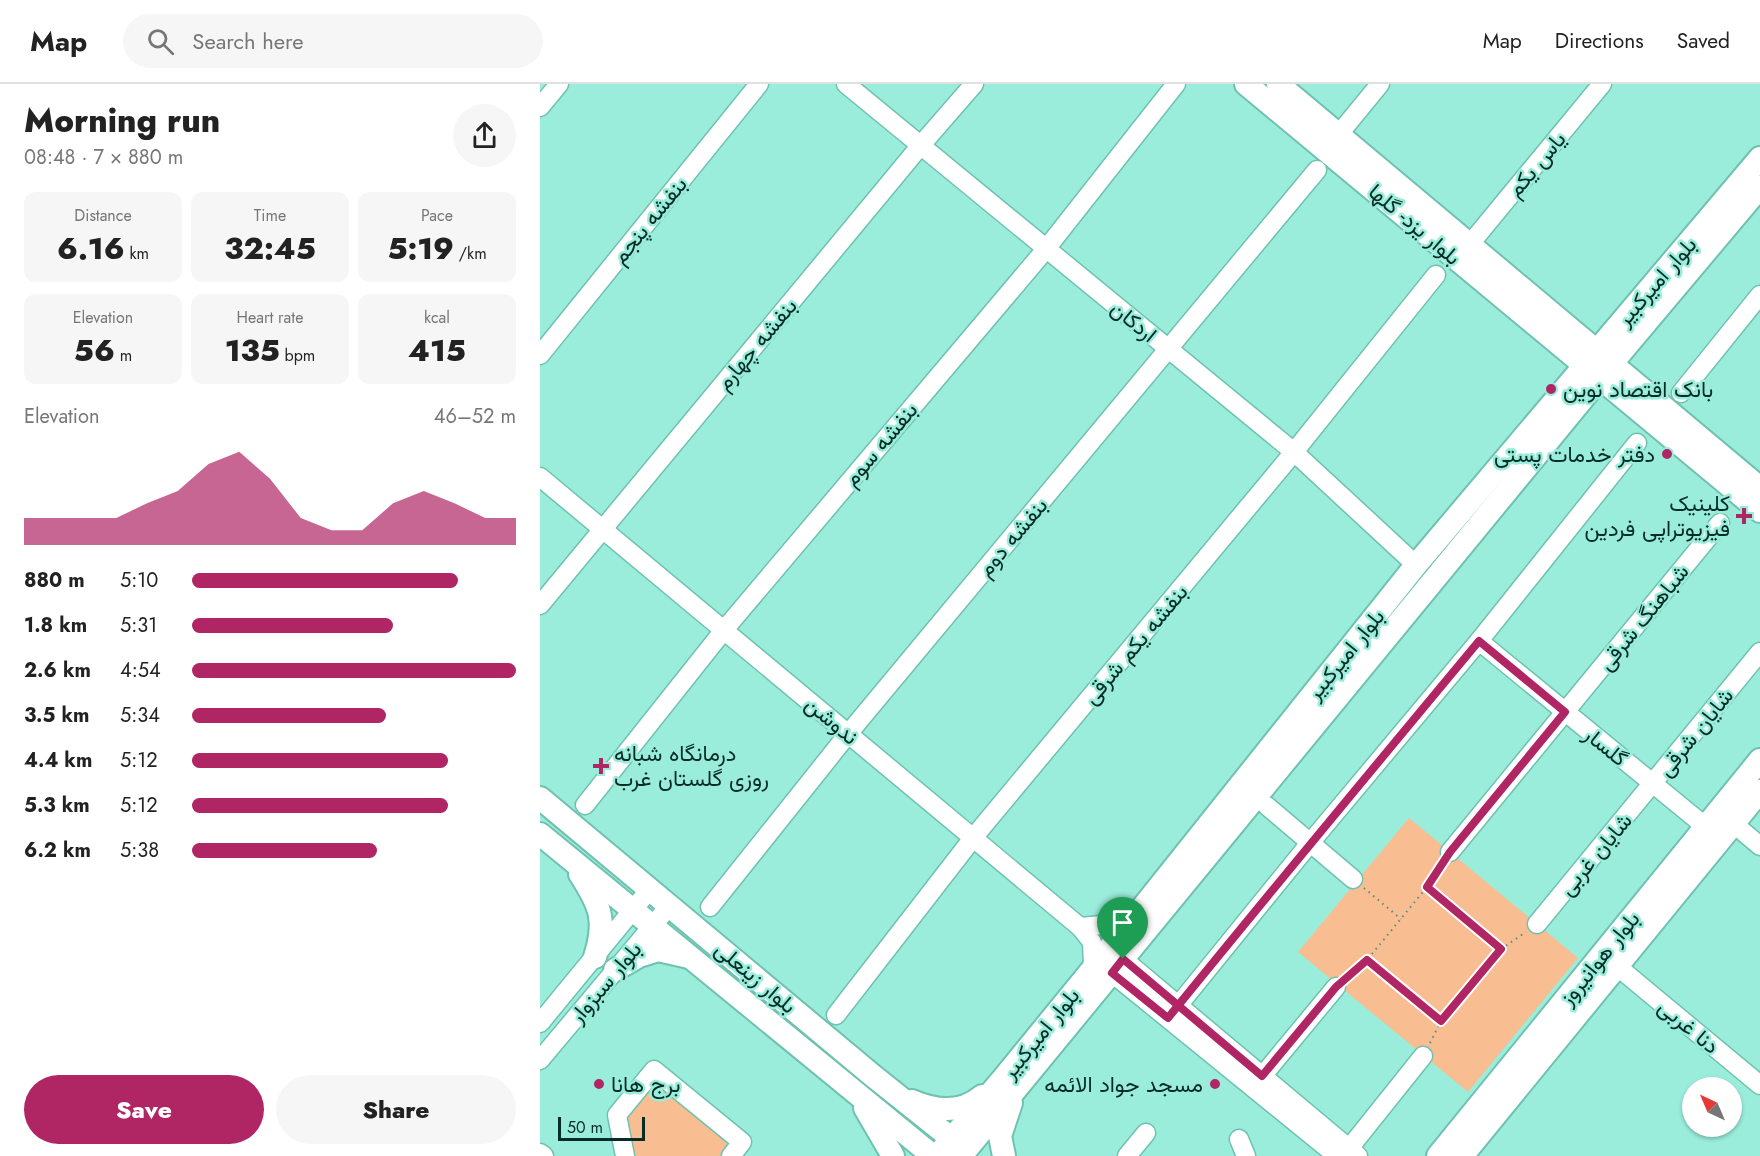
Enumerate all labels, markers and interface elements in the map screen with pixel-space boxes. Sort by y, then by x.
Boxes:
search box [123,14,543,68]
text: Map [30,21,87,62]
icon: search [144,25,177,58]
text: Search here [192,25,304,57]
text: Map [1483,26,1522,56]
text: Directions [1555,26,1644,56]
text: Saved [1677,26,1730,56]
text: Morning run [24,97,220,144]
button: share [453,104,516,167]
street label: یاس یکم [1499,124,1573,204]
text: 08:48 · 7 × 880 m [24,143,183,172]
street label: بنفشه پنجم [604,169,694,271]
street label: بلوار یزد- گلها [1362,176,1468,272]
text: Distance [74,204,132,227]
text: Time [254,204,286,227]
text: Pace [421,204,453,227]
text: 6.16 [57,227,125,270]
text: 32:45 [224,227,316,270]
text: 5:19 [387,227,454,270]
street label: بلوار امیرکبیر [1607,229,1704,333]
text: km [125,242,149,265]
text: /km [454,242,487,265]
street label: بنفشه چهارم [708,291,804,397]
street label: اردکان [1104,292,1164,350]
text: Elevation [73,306,133,329]
text: Heart rate [237,306,303,329]
text: kcal [424,306,450,329]
text: 56 [74,329,115,372]
text: 135 [225,329,280,372]
text: 415 [408,329,466,372]
text: m [115,344,132,367]
text: bpm [280,344,315,367]
place label: بانک اقتصاد نوین [1563,373,1713,405]
marker: بانک اقتصاد نوین [1544,382,1558,396]
street label: بنفشه سوم [835,395,925,493]
text: Elevation [24,402,99,431]
text: 46–52 m [434,402,516,431]
place label: دفتر خدمات پستی [1494,438,1655,470]
marker: دفتر خدمات پستی [1660,447,1674,461]
place label: کلینیک فیزیوتراپی فردین [1584,487,1730,544]
street label: بنفشه دوم [969,490,1055,584]
marker: کلینیک فیزیوتراپی فردین [1735,507,1753,525]
street label: شباهنگ شرقی [1590,557,1696,677]
text: 880 m [24,566,85,595]
text: 5:10 [120,566,158,595]
street label: بنفشه یکم شرقی [1075,577,1195,711]
street label: بلوار امیرکبیر [1298,602,1392,707]
text: 1.8 km [24,611,87,640]
text: 5:31 [120,611,157,640]
text: 2.6 km [24,656,91,685]
text: 4:54 [120,656,161,685]
street label: شایان شرقی [1649,681,1741,783]
street label: ندوشن [798,688,866,752]
text: 3.5 km [24,701,89,730]
text: 5:34 [120,701,160,730]
street label: گلسار [1576,718,1635,774]
place label: درمانگاه شبانه روزی گلستان غرب [614,737,769,794]
text: 4.4 km [24,746,92,775]
text: 5:12 [120,746,158,775]
marker: درمانگاه شبانه روزی گلستان غرب [592,757,610,775]
text: 5.3 km [24,791,90,820]
text: 5:12 [120,791,158,820]
street label: شایان غربی [1551,806,1639,902]
text: 6.2 km [24,836,91,865]
text: 5:38 [120,836,159,865]
pin [1097,897,1148,959]
street label: بلوار هوانیروز [1550,904,1647,1013]
icon: arrive [1106,906,1139,939]
street label: بلوار زینعلی [708,933,804,1021]
street label: بلوار سبزوار [561,934,649,1031]
street label: بلوار امیرکبیر [993,981,1087,1086]
street label: دنا غربی [1651,991,1727,1061]
place label: برج هانا [611,1068,680,1100]
place label: مسجد جواد الائمه [1044,1068,1203,1100]
button: Save [24,1075,264,1144]
button: Share [276,1075,516,1144]
marker: برج هانا [592,1077,606,1091]
marker: مسجد جواد الائمه [1208,1077,1222,1091]
north arrow [1682,1077,1742,1137]
map controls [1682,1077,1742,1137]
scale bar [558,1114,645,1142]
text: 50 m [567,1116,603,1139]

